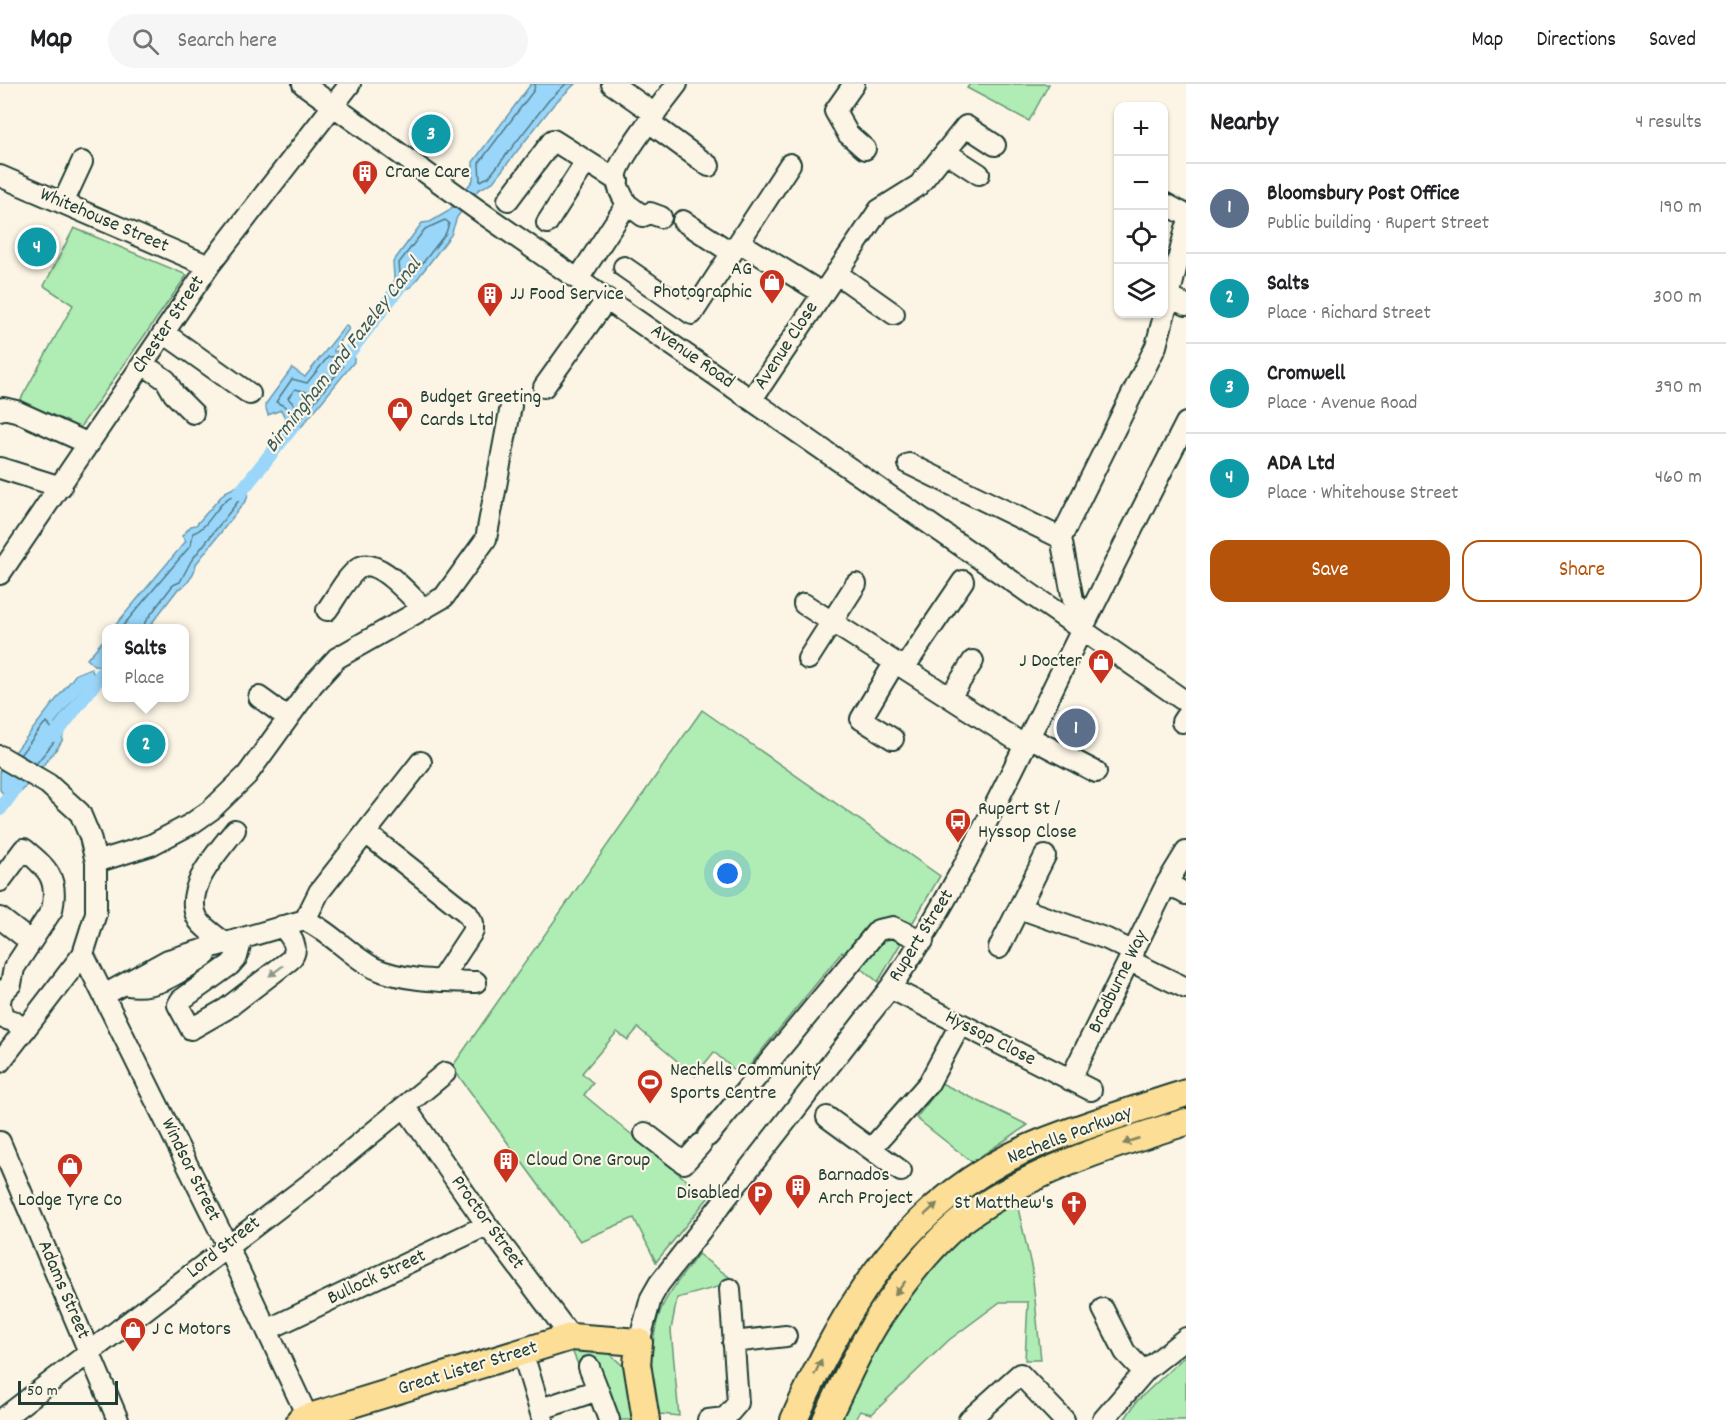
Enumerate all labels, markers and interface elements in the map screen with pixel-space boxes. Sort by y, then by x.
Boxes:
search box [108,14,528,68]
text: Map [30,21,72,61]
icon: search [129,25,162,58]
text: Search here [177,26,277,57]
text: Map [1472,26,1503,56]
text: Directions [1536,26,1616,56]
text: Saved [1649,26,1696,56]
map controls [1114,102,1168,318]
button: + [1114,102,1168,156]
text: Nearby [1210,105,1278,142]
text: 4 results [1635,109,1702,137]
pin: 3 [412,112,450,156]
button: − [1114,156,1168,210]
building icon: Crane Care [350,158,380,196]
place label: Crane Care [385,159,470,187]
text: Bloomsbury Post Office [1267,179,1459,210]
street label: Whitehouse Street [35,181,173,261]
text: 1 [1227,194,1232,222]
text: 190 m [1659,194,1702,222]
button: locate [1114,210,1168,264]
text: Public building · Rupert Street [1267,210,1489,238]
pin: 4 [18,224,57,270]
water label: Birmingham and Fazeley Canal [258,250,431,460]
place label: AG Photographic [653,256,752,307]
button: layers [1114,264,1168,318]
shop icon: AG Photographic [757,267,787,305]
text: Salts [1267,269,1310,300]
street label: Chester Street [126,270,212,380]
building icon: JJ Food Service [475,280,505,318]
place label: JJ Food Service [510,281,624,309]
text: 2 [1225,284,1234,312]
text: 300 m [1653,284,1702,312]
street label: Avenue Close [748,296,826,396]
text: Place · Richard Street [1267,300,1431,328]
street label: Avenue Road [644,318,740,396]
text: Cromwell [1267,359,1345,390]
text: 3 [1225,374,1234,402]
text: 390 m [1655,374,1702,402]
place label: Budget Greeting Cards Ltd [420,384,541,435]
text: Place · Avenue Road [1267,390,1418,418]
shop icon: Budget Greeting Cards Ltd [385,395,415,433]
text: ADA Ltd [1267,449,1335,480]
text: 4 [1225,464,1234,492]
text: 460 m [1655,464,1702,492]
text: Place · Whitehouse Street [1267,480,1458,508]
button: Save [1210,540,1450,602]
button: Share [1462,540,1702,602]
popup [102,624,189,702]
text: Salts [124,634,167,665]
shop icon: J Docter [1086,647,1116,685]
place label: J Docter [1019,648,1083,676]
text: Place [124,665,164,693]
pin: 1 [1056,706,1096,750]
pin: 2 [126,722,166,766]
place label: Rupert St / Hyssop Close [978,796,1077,847]
bus stop icon: Rupert St / Hyssop Close [943,806,973,844]
your location [713,859,742,888]
street label: Rupert Street [882,884,962,988]
street label: Bradburne Way [1082,925,1157,1038]
one-way arrow [268,965,283,977]
street label: Hyssop Close [940,1004,1040,1074]
place label: Nechells Community Sports Centre [670,1057,821,1108]
sports icon: Nechells Community Sports Centre [635,1067,665,1105]
street label: Nechells Parkway [1004,1099,1137,1173]
street label: Windsor Street [153,1114,227,1226]
one-way arrow [1121,1136,1139,1146]
building icon: Cloud One Group [491,1146,521,1184]
place label: Cloud One Group [526,1147,650,1175]
shop icon: Lodge Tyre Co [55,1151,85,1189]
place label: Barnados Arch Project [818,1162,913,1213]
street label: Proctor Street [443,1170,531,1276]
building icon: Barnados Arch Project [783,1172,813,1210]
parking icon: Disabled [745,1179,775,1217]
place label: Disabled [677,1180,740,1208]
place label: Lodge Tyre Co [18,1187,122,1215]
church icon: St Matthew's [1059,1189,1089,1227]
place label: St Matthew's [954,1190,1054,1218]
one-way arrow [923,1203,938,1216]
street label: Lord Street [181,1210,267,1286]
street label: Adams Street [30,1236,96,1344]
street label: Bullock Street [323,1243,431,1313]
one-way arrow [894,1280,907,1296]
shop icon: J C Motors [118,1315,148,1353]
place label: J C Motors [152,1316,231,1344]
street label: Great Lister Street [395,1334,541,1404]
one-way arrow [814,1359,823,1376]
scale bar [18,1378,118,1406]
text: 50 m [27,1380,58,1403]

